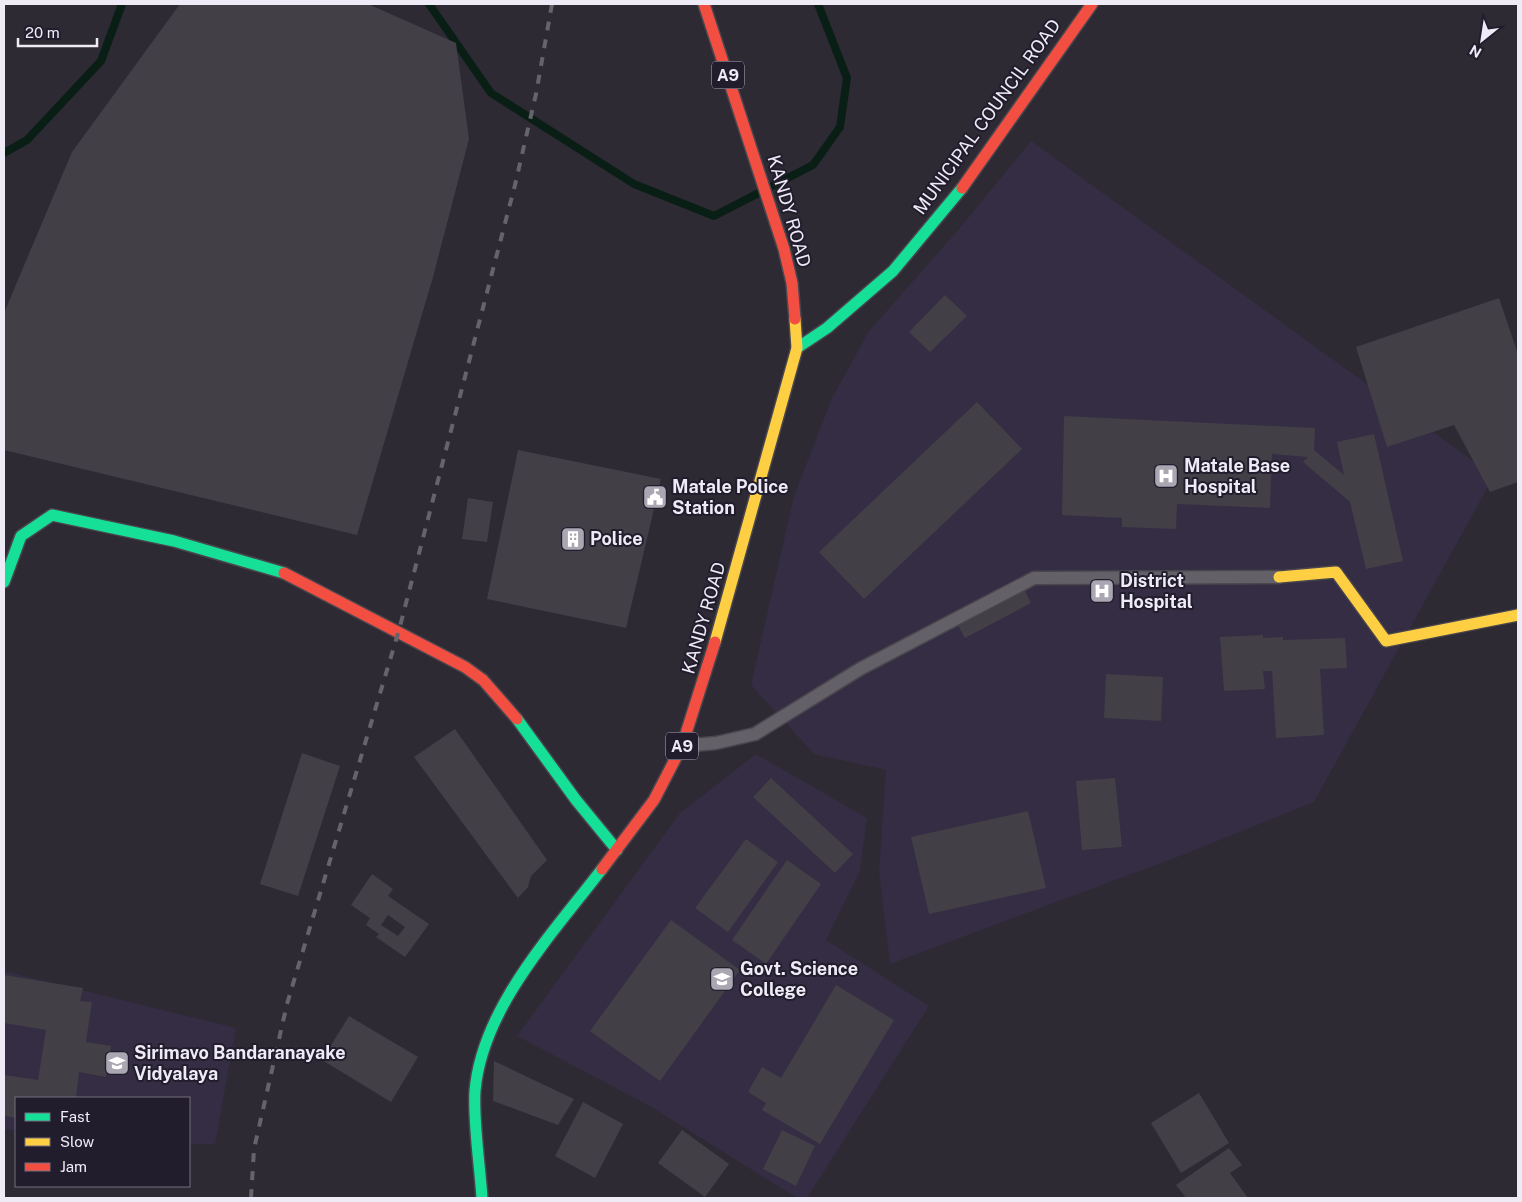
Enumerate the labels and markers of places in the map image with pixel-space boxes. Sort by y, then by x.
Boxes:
place label: Matale Base Hospital [1184,455,1290,497]
hospital icon: Matale Base Hospital [1153,463,1179,489]
place label: Matale Police Station [672,476,788,518]
public building icon: Matale Police Station [642,484,668,510]
building icon: Police [560,526,586,552]
place label: Police [590,528,643,549]
place label: District Hospital [1120,570,1193,612]
hospital icon: District Hospital [1089,578,1115,604]
place label: Govt. Science College [740,958,858,1000]
school or university icon: Govt. Science College [709,966,735,992]
place label: Sirimavo Bandaranayake Vidyalaya [134,1042,346,1084]
school or university icon: Sirimavo Bandaranayake Vidyalaya [104,1050,130,1076]

